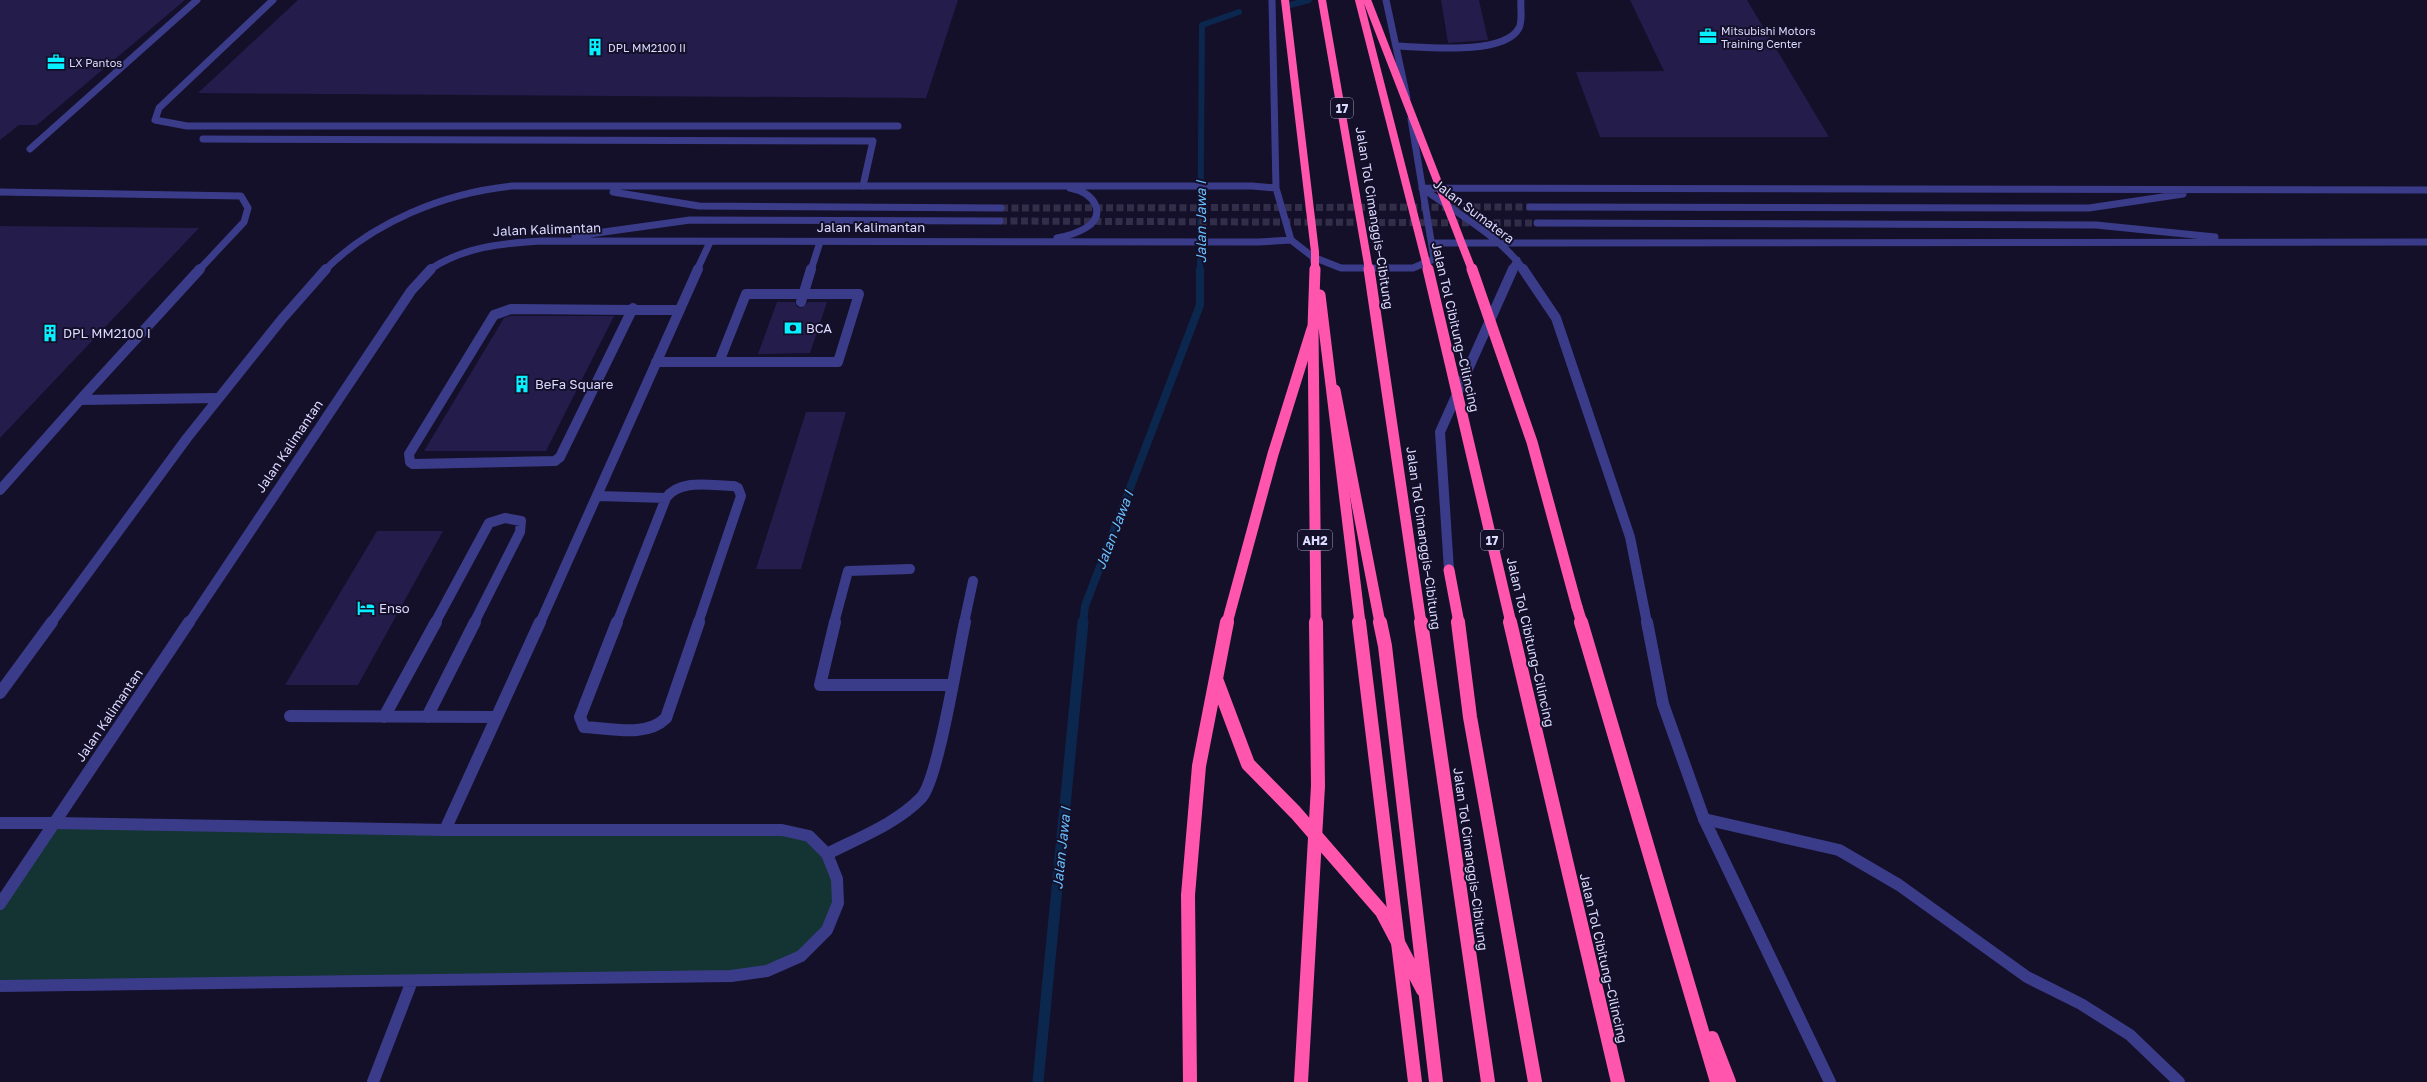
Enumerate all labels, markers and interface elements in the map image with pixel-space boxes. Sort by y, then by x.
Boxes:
place label: Mitsubishi Motors Training Center [1721,24,1816,50]
office icon: Mitsubishi Motors Training Center [1698,26,1718,46]
building icon: DPL MM2100 II [585,37,605,57]
place label: DPL MM2100 II [608,41,686,54]
office icon: LX Pantos [46,52,66,72]
place label: LX Pantos [69,56,122,69]
road number: 17 [1331,98,1353,118]
street label: Jalan Tol Cimanggis–Cibitung [1353,126,1397,310]
street label: Jalan Sumatera [1430,175,1518,247]
water label: Jalan Jawa I [1192,179,1209,263]
street label: Jalan Kalimantan [493,219,601,239]
street label: Jalan Kalimantan [817,219,925,235]
street label: Jalan Tol Cibitung–Cilincing [1429,241,1483,413]
bank icon: BCA [783,318,803,338]
place label: BCA [806,320,832,336]
building icon: DPL MM2100 I [40,323,60,343]
place label: DPL MM2100 I [63,325,151,341]
building icon: BeFa Square [512,374,532,394]
place label: BeFa Square [535,376,613,392]
street label: Jalan Kalimantan [252,397,326,495]
street label: Jalan Tol Cimanggis–Cibitung [1403,445,1445,631]
water label: Jalan Jawa I [1091,487,1137,572]
road number: AH2 [1298,530,1332,550]
road number: 17 [1481,530,1503,550]
street label: Jalan Tol Cibitung–Cilincing [1504,556,1558,728]
hotel icon: Enso [356,598,376,618]
place label: Enso [379,600,410,616]
street label: Jalan Kalimantan [72,666,146,764]
street label: Jalan Tol Cimanggis–Cibitung [1450,766,1492,952]
water label: Jalan Jawa I [1048,804,1074,890]
street label: Jalan Tol Cibitung–Cilincing [1577,872,1631,1044]

